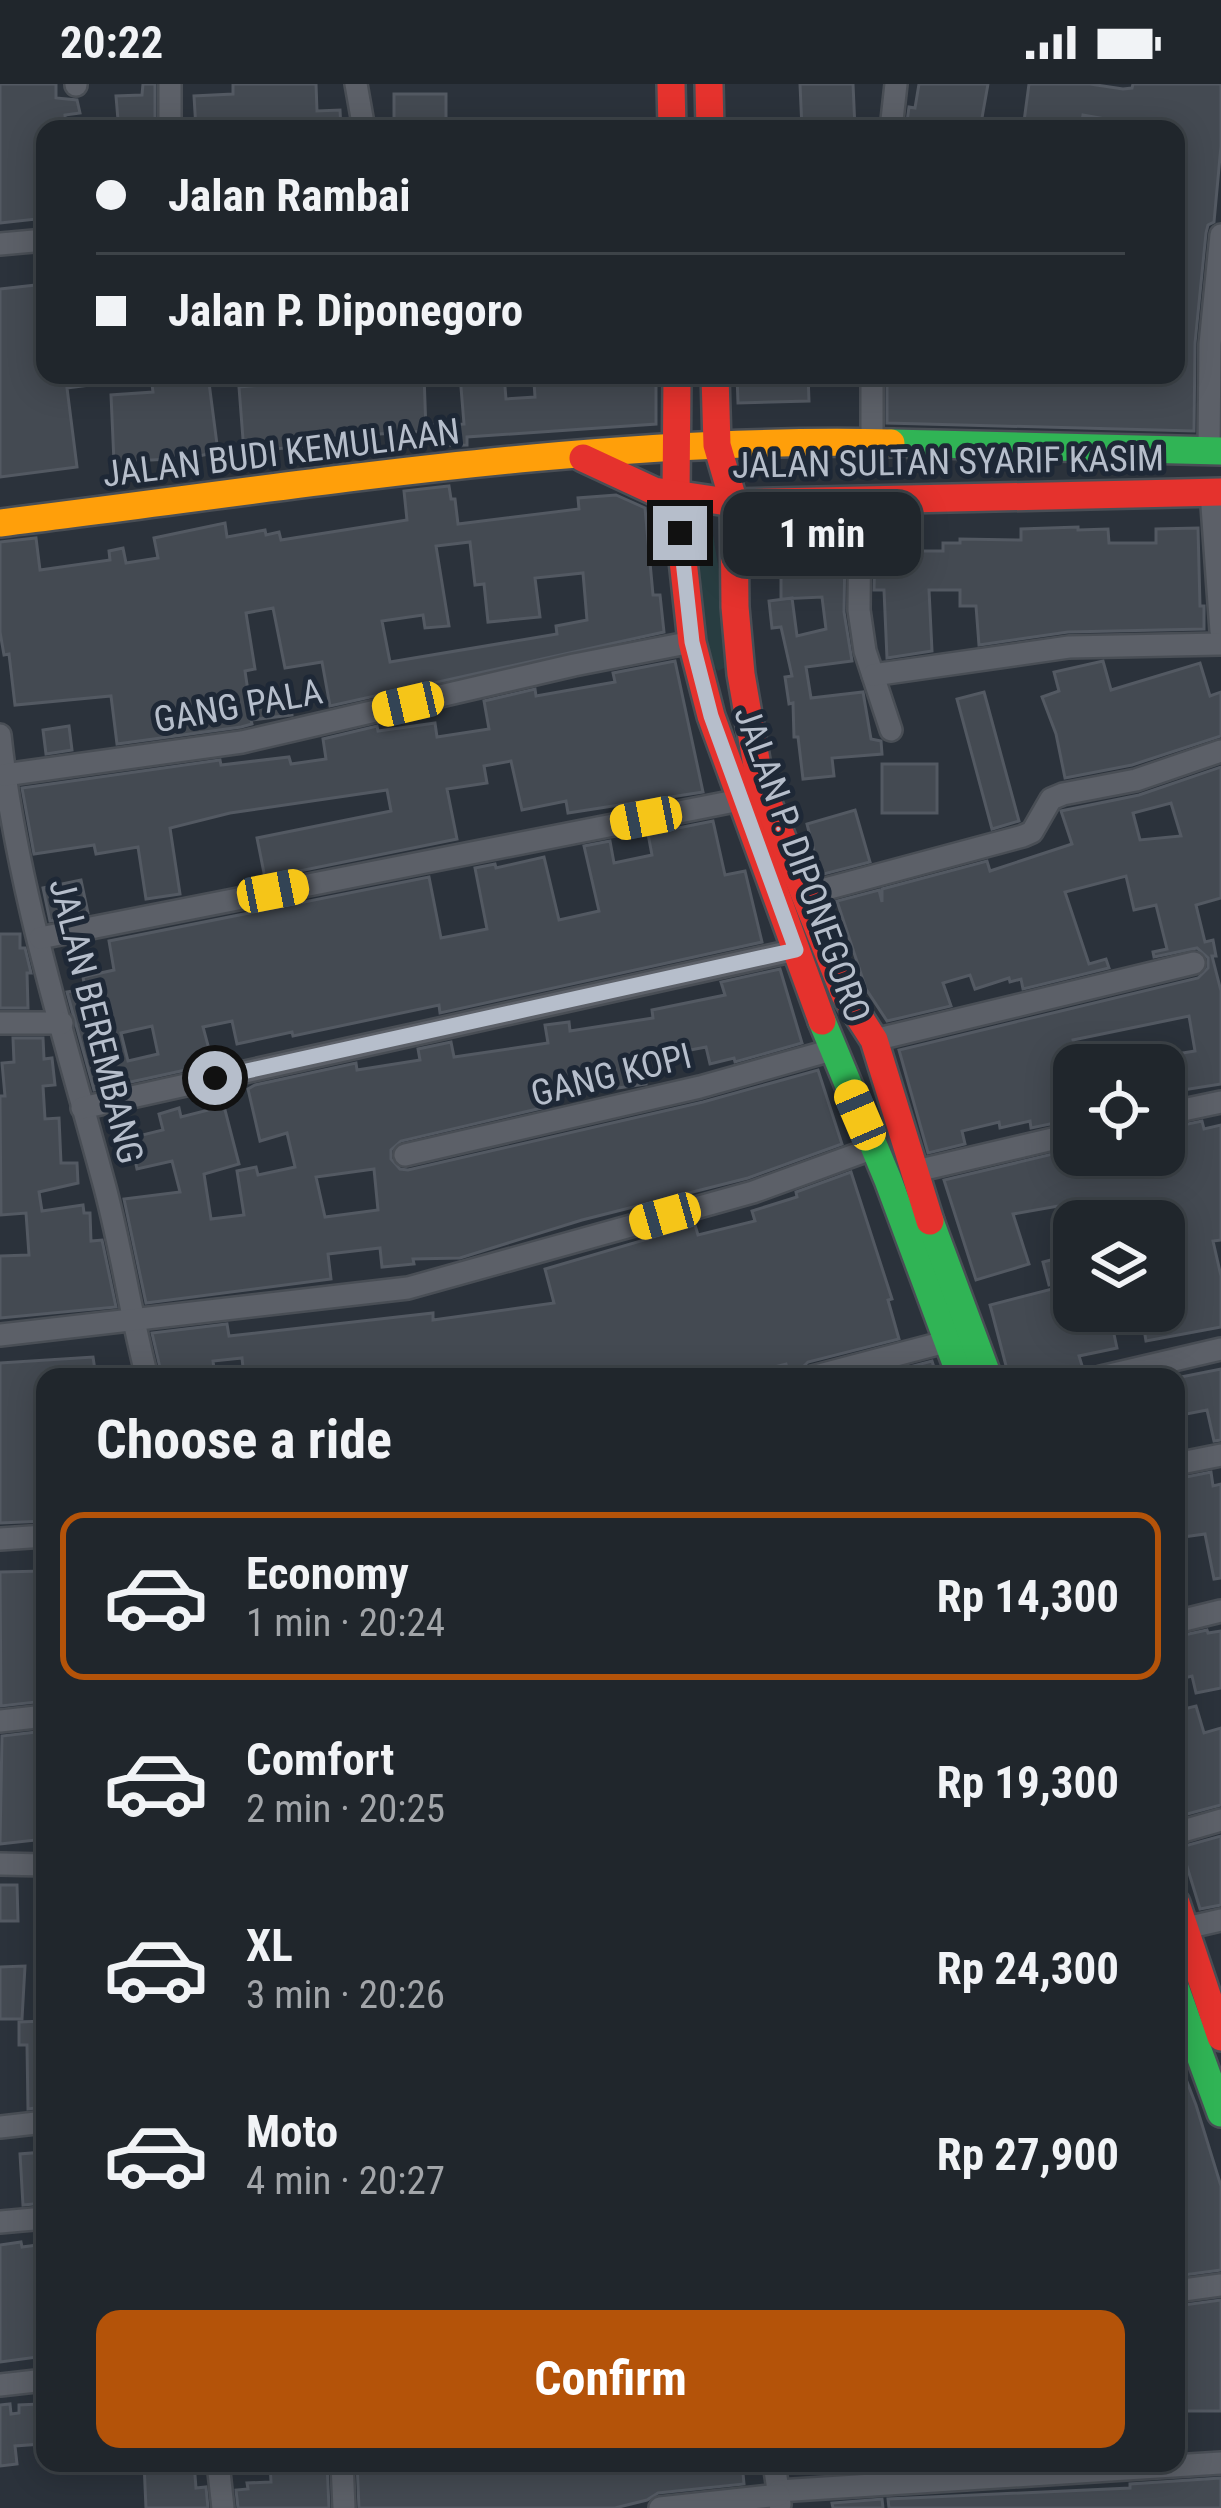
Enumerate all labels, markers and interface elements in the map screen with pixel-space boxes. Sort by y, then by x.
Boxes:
text: 20:22 [60,16,163,69]
text: Jalan Rambai [168,169,411,222]
text: Jalan P. Diponegoro [168,284,523,337]
street label: JALAN BUDI KEMULIAAN [100,410,462,496]
street label: JALAN SULTAN SYARIF KASIM [732,437,1164,487]
callout: 1 min [722,491,920,575]
route end [653,506,707,560]
text: 1 min [779,511,865,557]
street label: GANG PALA [151,670,326,741]
car [369,678,447,730]
street label: JALAN P. DIPONEGORO [725,700,879,1028]
car [607,793,685,843]
car [234,866,312,916]
street label: JALAN BEREMBANG [40,874,152,1168]
street label: GANG KOPI [527,1035,696,1115]
map controls [1053,1044,1185,1332]
button: locate [1053,1044,1185,1176]
route start [188,1051,242,1105]
car [829,1075,891,1155]
car [625,1189,705,1243]
button: layers [1053,1200,1185,1332]
text: Choose a ride [96,1408,392,1471]
icon: car [102,1542,210,1650]
text: Economy [246,1547,409,1600]
text: Rp 14,300 [937,1570,1119,1623]
text: 1 min · 20:24 [246,1600,445,1646]
icon: car [102,1728,210,1836]
text: Comfort [246,1733,394,1786]
text: Rp 19,300 [937,1756,1119,1809]
text: 2 min · 20:25 [246,1786,445,1832]
icon: car [102,1914,210,2022]
text: XL [246,1919,293,1972]
text: Rp 24,300 [937,1942,1119,1995]
text: 3 min · 20:26 [246,1972,445,2018]
icon: car [102,2100,210,2208]
text: Moto [246,2105,338,2158]
text: Rp 27,900 [937,2128,1119,2181]
text: 4 min · 20:27 [246,2158,445,2204]
button: Confirm [96,2310,1125,2448]

